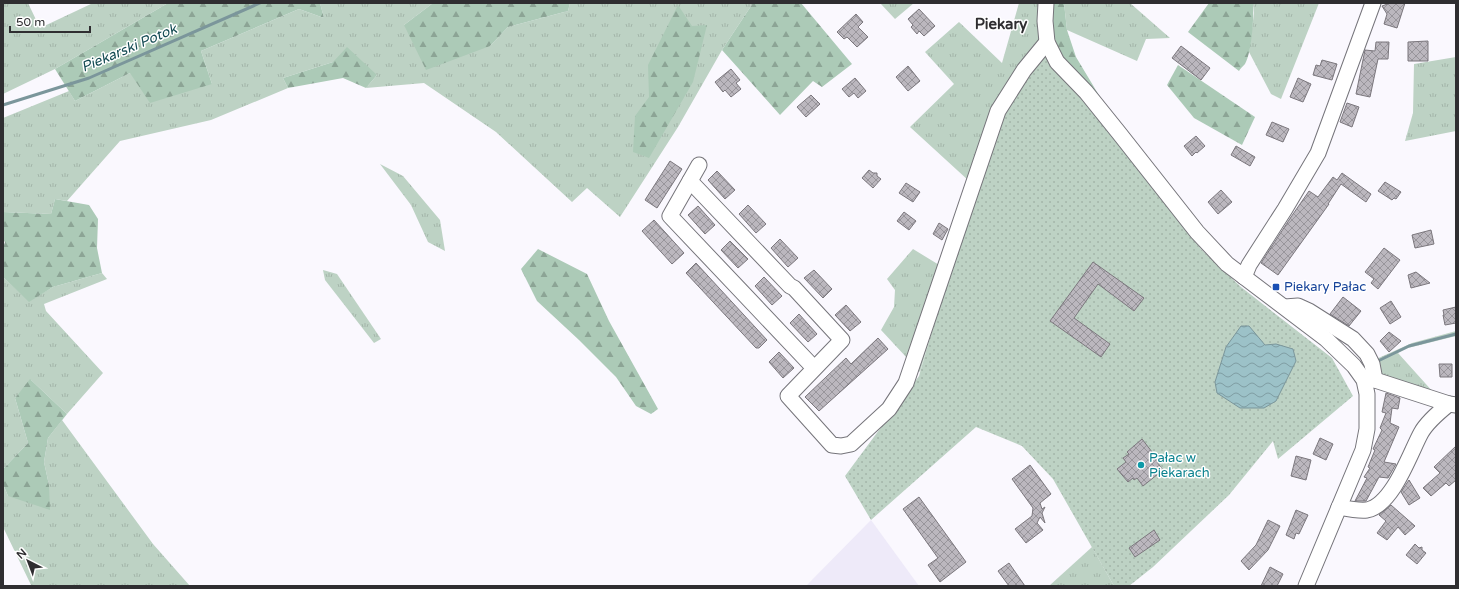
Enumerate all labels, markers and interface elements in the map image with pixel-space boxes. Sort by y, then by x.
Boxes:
scale bar [10,8,90,34]
text: 50 m [16,15,45,29]
district label: Piekary [975,15,1027,34]
water label: Piekarski Potok [79,20,181,76]
place label: Piekary Pałac [1284,279,1366,295]
marker: Piekary Pałac [1271,282,1281,292]
place label: Pałac w Piekarach [1149,450,1210,481]
marker: Pałac w Piekarach [1136,460,1146,470]
north arrow [8,541,48,581]
text: N [14,546,29,562]

